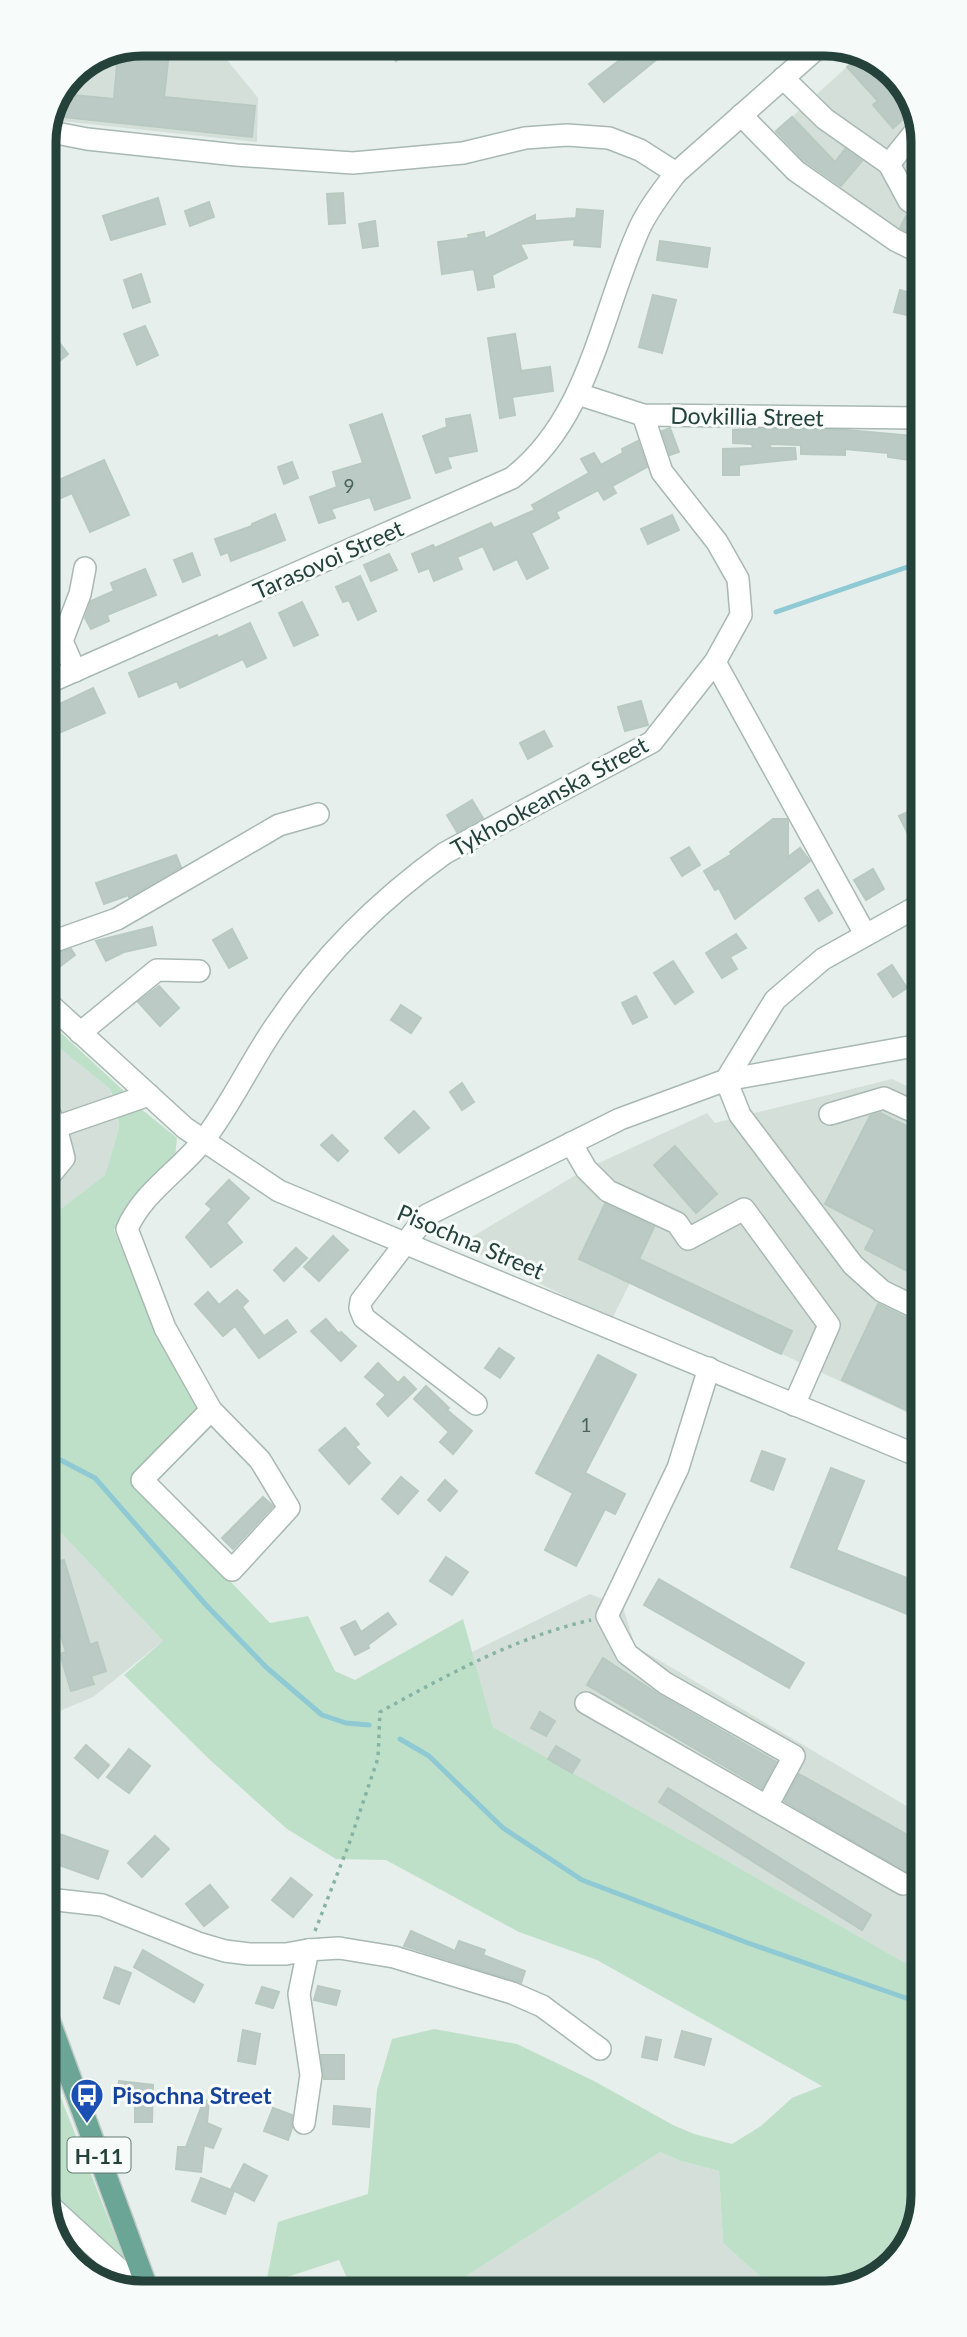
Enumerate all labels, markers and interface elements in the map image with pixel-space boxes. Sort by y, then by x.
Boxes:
street label: Dovkillia Street [670,401,825,431]
house number: 9 [343,474,355,497]
street label: Tarasovoi Street [249,513,408,605]
street label: Tykhookeanska Street [446,730,653,862]
street label: Pisochna Street [393,1197,549,1285]
house number: 1 [580,1413,592,1436]
bus stop icon: Pisochna Street [68,2076,106,2125]
place label: Pisochna Street [112,2081,272,2109]
road number: Н-11 [68,2138,130,2172]

